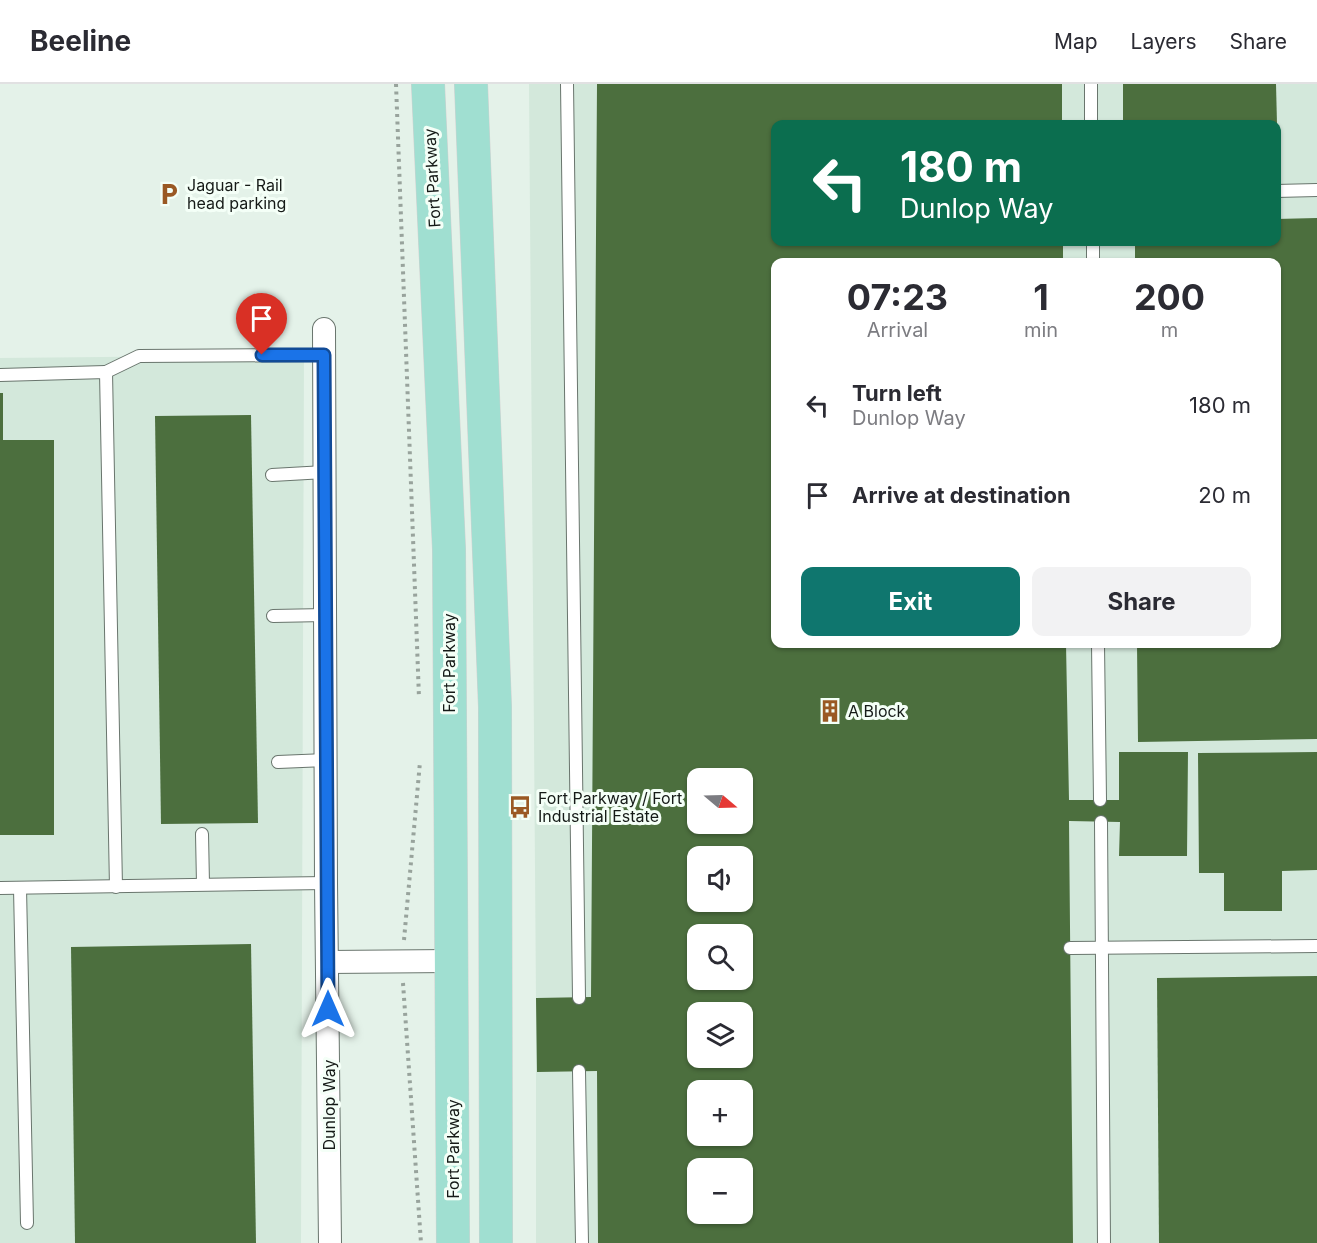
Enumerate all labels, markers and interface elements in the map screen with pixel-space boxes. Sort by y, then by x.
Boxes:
text: Beeline [30,24,131,58]
text: Map [1054,29,1098,54]
text: Layers [1131,29,1197,54]
text: Share [1230,29,1287,54]
street label: Fort Parkway [419,128,445,228]
text: 180 m [900,141,1022,192]
icon: left [801,144,879,222]
place label: Jaguar - Rail head parking [187,175,286,213]
parking icon: Jaguar - Rail head parking [156,181,182,207]
text: Dunlop Way [900,192,1053,225]
text: 07:23 [847,275,948,319]
text: 1 [1033,275,1049,319]
text: 200 [1134,275,1205,319]
pin [236,293,287,355]
icon: arrive [245,302,278,335]
text: Arrival [867,318,928,342]
text: min [1024,318,1058,342]
text: m [1161,318,1178,342]
text: Turn left [852,380,942,406]
icon: left [801,389,834,422]
text: 180 m [1189,392,1251,418]
text: Dunlop Way [852,406,966,430]
icon: arrive [801,479,834,512]
text: Arrive at destination [852,482,1071,508]
text: 20 m [1198,482,1251,508]
button: Exit [801,567,1020,636]
button: Share [1032,567,1251,636]
street label: Fort Parkway [439,613,459,713]
building icon: A Block [817,698,843,724]
place label: A Block [848,701,906,721]
north arrow [687,768,753,834]
map controls [687,768,753,1224]
place label: Fort Parkway / Fort Industrial Estate [538,788,682,826]
bus stop icon: Fort Parkway / Fort Industrial Estate [507,794,533,820]
button: sound [687,846,753,912]
button: search [687,924,753,990]
position arrow [296,977,360,1041]
button: layers [687,1002,753,1068]
street label: Dunlop Way [319,1060,339,1150]
button: + [687,1080,753,1146]
street label: Fort Parkway [443,1099,463,1199]
button: − [687,1158,753,1224]

